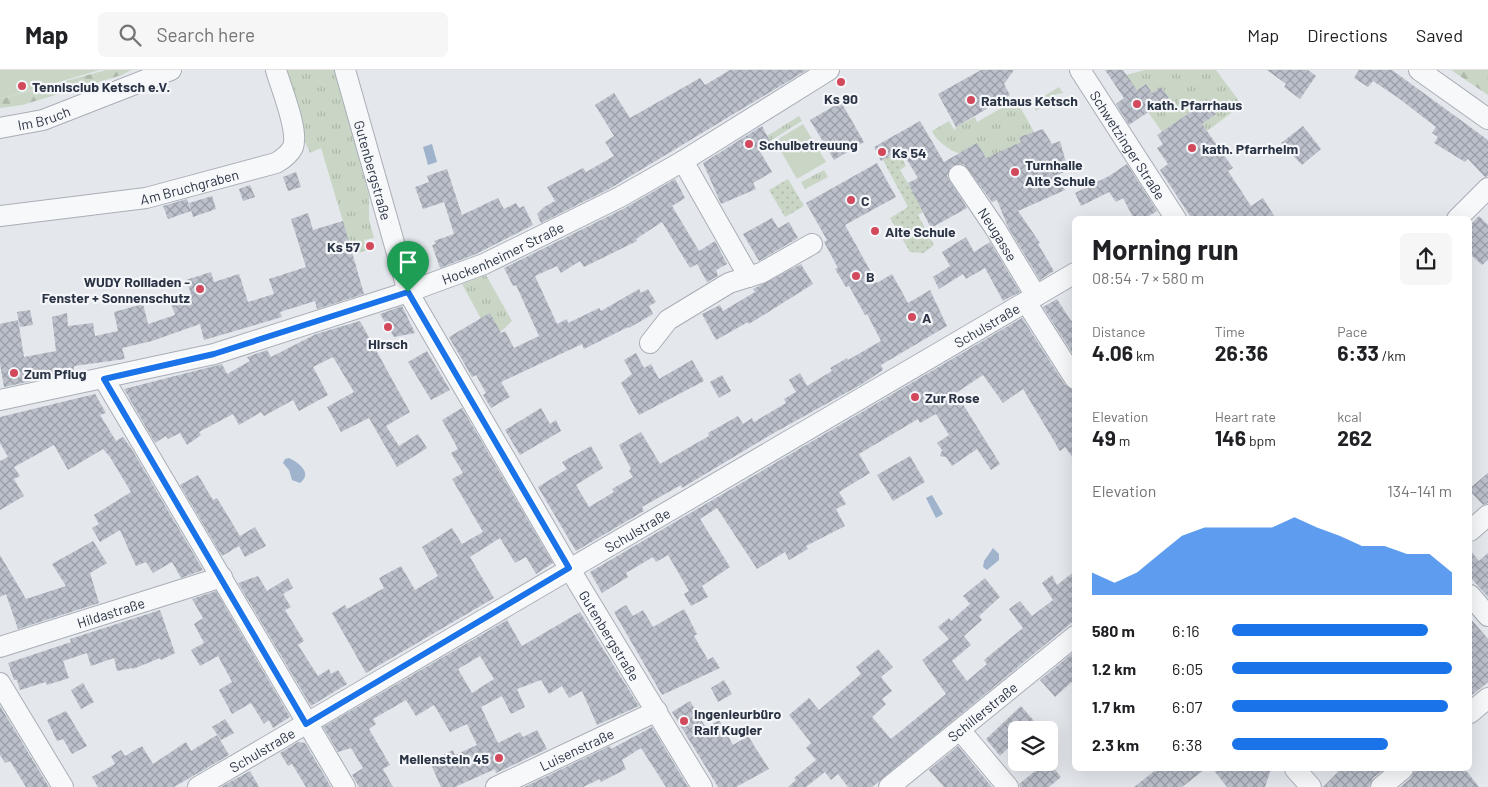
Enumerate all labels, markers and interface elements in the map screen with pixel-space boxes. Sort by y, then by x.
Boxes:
search box [98,12,448,57]
text: Map [25,20,68,49]
icon: search [116,21,144,49]
text: Search here [156,23,255,46]
text: Map [1247,24,1279,46]
text: Directions [1307,24,1388,46]
text: Saved [1416,24,1463,46]
marker: Ks 90 [835,76,847,88]
place label: Tennisclub Ketsch e.V. [32,78,170,95]
marker: Tennisclub Ketsch e.V. [16,80,28,92]
street label: Schwetzinger Straße [1087,87,1170,203]
place label: Ks 90 [824,90,858,107]
place label: Rathaus Ketsch [981,92,1078,109]
marker: Rathaus Ketsch [965,94,977,106]
place label: kath. Pfarrhaus [1147,96,1242,113]
marker: kath. Pfarrhaus [1131,98,1143,110]
street label: Im Bruch [16,102,73,133]
street label: Gutenbergstraße [351,118,396,222]
place label: Schulbetreuung [759,136,858,153]
marker: Schulbetreuung [743,138,755,150]
place label: kath. Pfarrheim [1202,140,1298,157]
marker: kath. Pfarrheim [1186,142,1198,154]
place label: Ks 54 [892,144,926,161]
marker: Ks 54 [876,146,888,158]
place label: Turnhalle Alte Schule [1025,156,1096,189]
street label: Am Bruchgraben [139,165,241,207]
marker: Turnhalle Alte Schule [1009,166,1021,178]
place label: C [861,192,870,209]
marker: C [845,194,857,206]
street label: Neugasse [975,204,1021,264]
street label: Hockenheimer Straße [439,218,566,287]
place label: Alte Schule [885,223,956,240]
marker: Alte Schule [869,225,881,237]
text: Morning run [1092,232,1239,266]
button: share [1400,233,1452,285]
place label: Ks 57 [327,238,360,255]
marker: Ks 57 [364,240,376,252]
pin [387,241,429,292]
icon: arrive [394,248,422,276]
place label: B [866,268,875,285]
text: 08:54 · 7 × 580 m [1092,268,1204,287]
marker: B [850,270,862,282]
place label: WUDY Rollladen - Fenster + Sonnenschutz [42,273,191,306]
marker: WUDY Rollladen - Fenster + Sonnenschutz [194,283,206,295]
street label: Schulstraße [951,299,1022,351]
place label: A [922,309,932,326]
marker: A [906,311,918,323]
marker: Hirsch [382,321,394,333]
text: Distance [1092,323,1145,340]
text: Time [1215,323,1245,340]
text: Pace [1337,323,1367,340]
place label: Hirsch [368,335,408,352]
text: 4.06 [1092,340,1133,365]
text: 26:36 [1215,340,1268,365]
text: 6:33 [1337,340,1379,365]
text: km [1133,347,1154,364]
text: /km [1379,347,1406,364]
place label: Zum Pflug [24,365,87,382]
marker: Zum Pflug [8,367,20,379]
place label: Zur Rose [925,389,980,406]
marker: Zur Rose [909,391,921,403]
text: Elevation [1092,408,1148,425]
text: Heart rate [1215,408,1276,425]
text: kcal [1337,408,1362,425]
text: 49 [1092,425,1116,450]
text: 146 [1215,425,1246,450]
text: 262 [1337,425,1372,450]
text: m [1116,432,1130,449]
text: bpm [1246,432,1276,449]
text: Elevation [1092,481,1156,500]
text: 134–141 m [1387,481,1452,500]
street label: Schulstraße [601,504,673,555]
street label: Gutenbergstraße [576,587,644,684]
street label: Hildastraße [75,593,147,631]
text: 580 m [1092,621,1135,640]
text: 6:16 [1172,621,1200,640]
text: 1.2 km [1092,659,1136,678]
text: 6:05 [1172,659,1203,678]
street label: Schillerstraße [944,678,1020,745]
text: 1.7 km [1092,697,1135,716]
text: 6:07 [1172,697,1202,716]
place label: Ingenieurbüro Ralf Kugler [694,705,781,738]
marker: Ingenieurbüro Ralf Kugler [678,715,690,727]
map controls [1008,721,1058,771]
button: layers [1008,721,1058,771]
street label: Schulstraße [226,724,298,775]
street label: Luisenstraße [537,724,616,774]
text: 2.3 km [1092,735,1139,754]
text: 6:38 [1172,735,1202,754]
place label: Meilenstein 45 [399,750,489,767]
marker: Meilenstein 45 [493,752,505,764]

